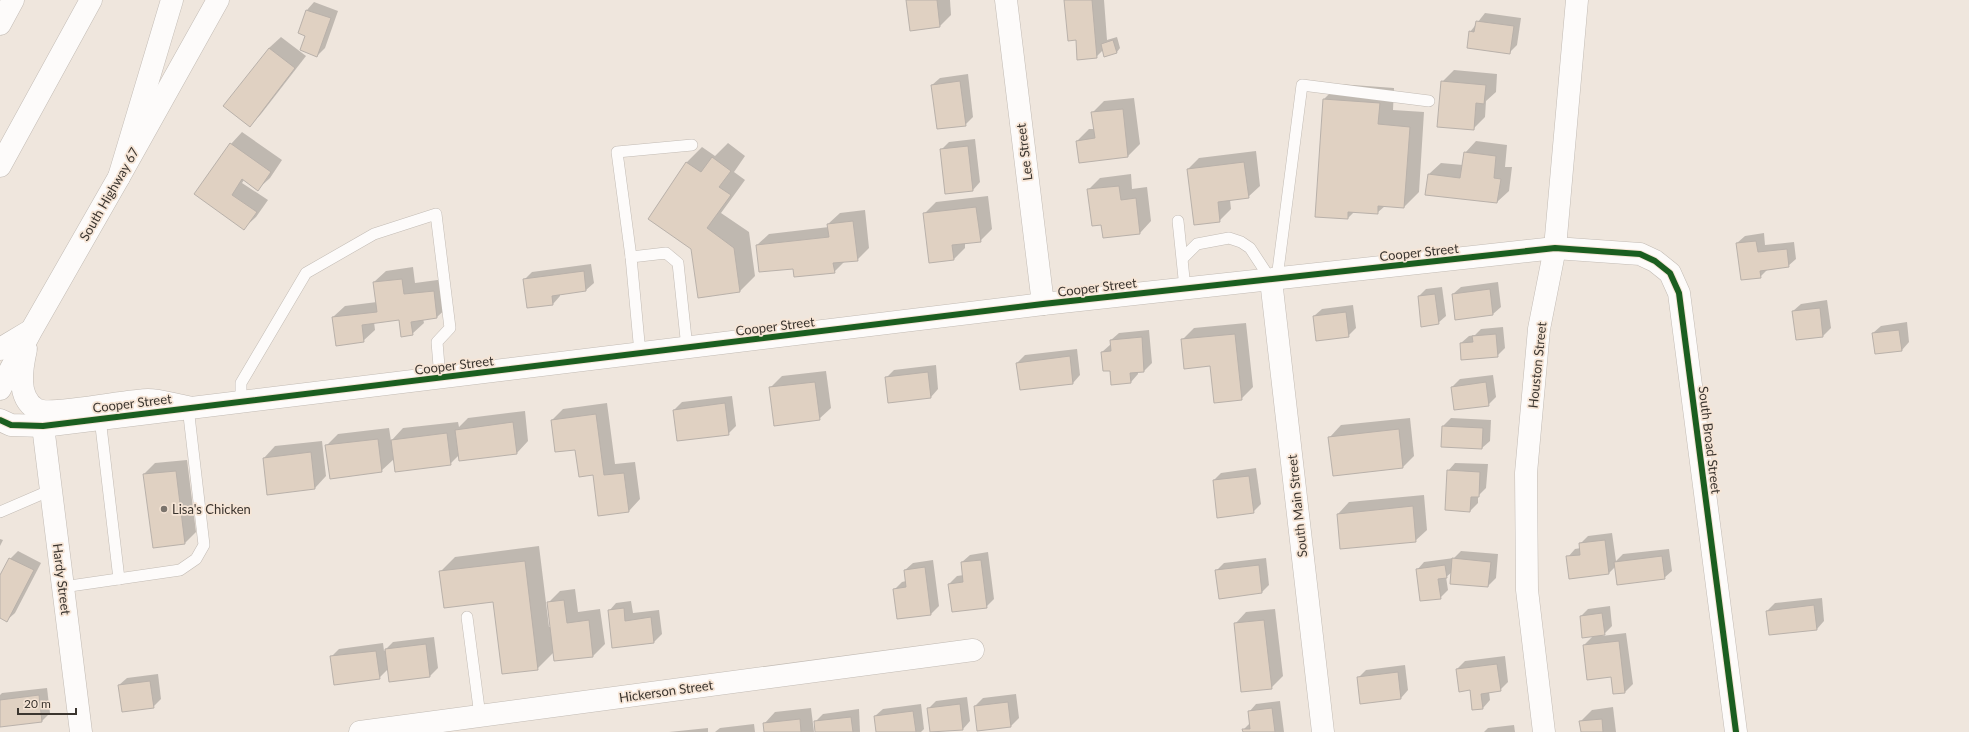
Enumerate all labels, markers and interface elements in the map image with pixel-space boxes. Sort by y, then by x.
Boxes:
street label: Lee Street [1013,122,1035,182]
street label: South Highway 67 [76,144,142,243]
street label: Cooper Street [1379,240,1460,264]
street label: Cooper Street [1057,274,1138,300]
street label: Cooper Street [735,313,816,339]
street label: Houston Street [1525,321,1550,409]
street label: Cooper Street [414,352,495,378]
street label: South Broad Street [1695,385,1725,495]
street label: Cooper Street [92,390,173,416]
street label: South Main Street [1284,454,1310,558]
place label: Lisa's Chicken [172,501,251,517]
marker: Lisa's Chicken [159,504,169,514]
street label: Hardy Street [50,542,74,616]
street label: Hickerson Street [618,676,714,706]
scale bar [18,690,76,716]
text: 20 m [24,696,51,711]

